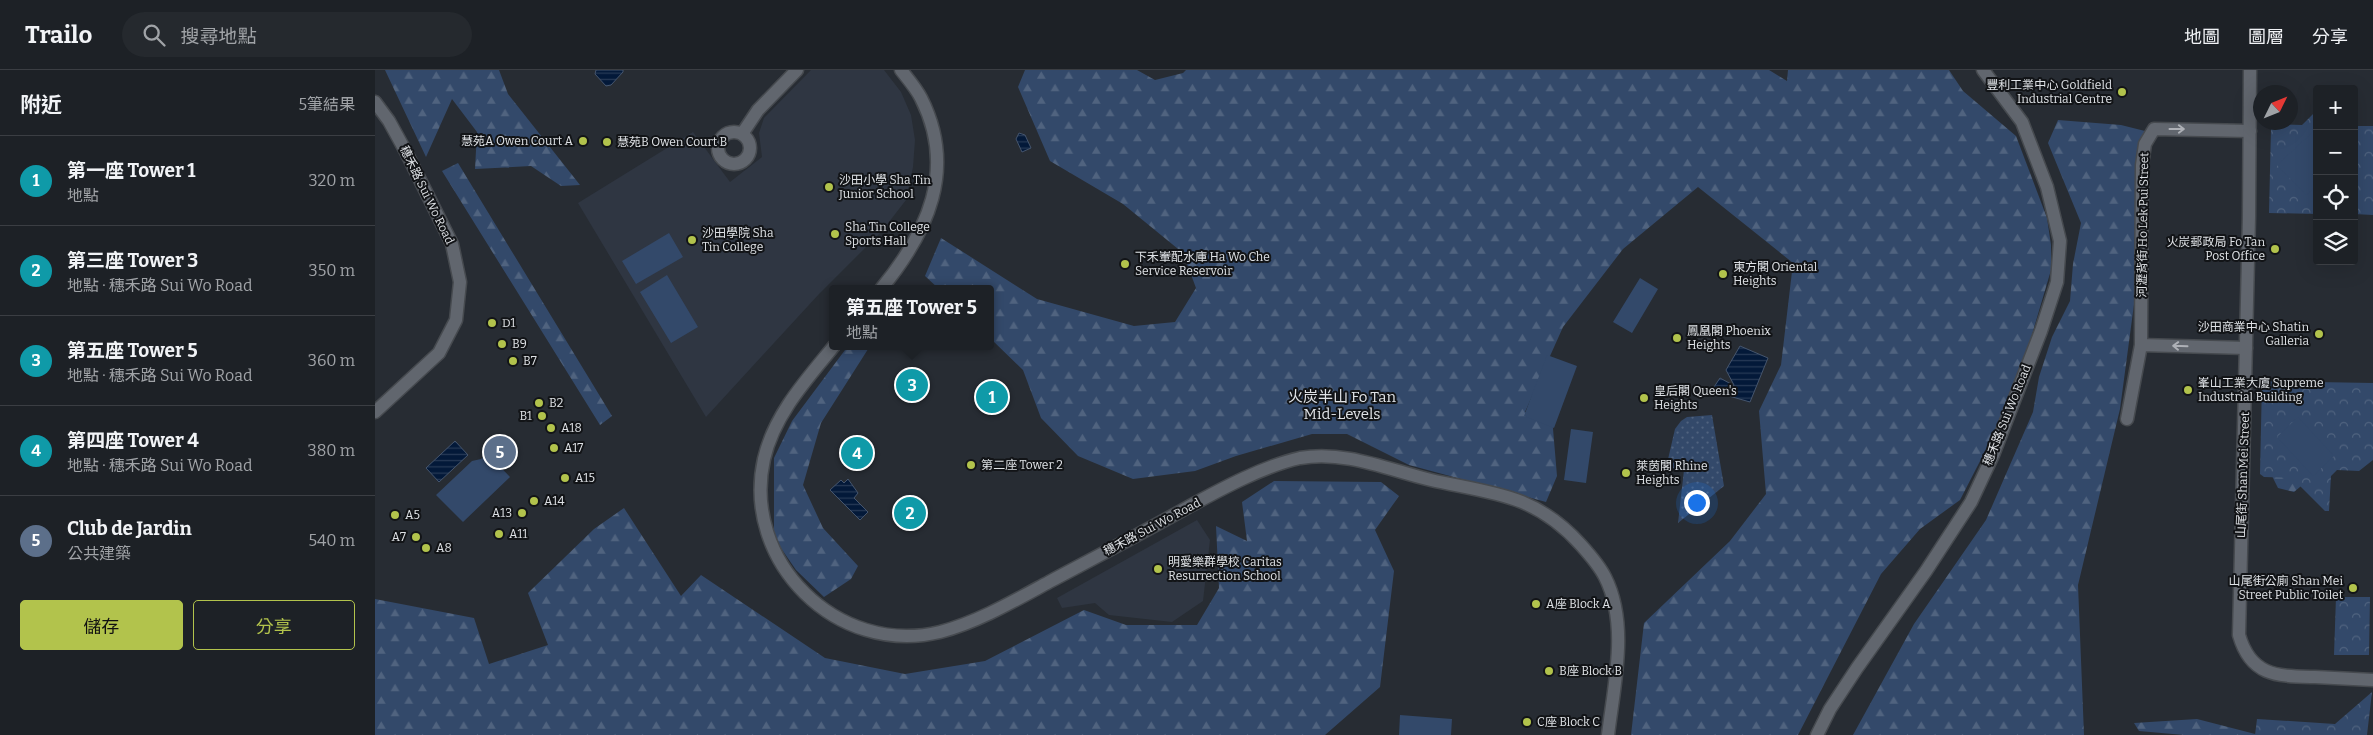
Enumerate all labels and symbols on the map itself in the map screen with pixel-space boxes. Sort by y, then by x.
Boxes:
place label: 豐利工業中心 Goldfield Industrial Centre [1986,78,2112,106]
north arrow [2253,85,2298,130]
marker: 豐利工業中心 Goldfield Industrial Centre [2116,86,2128,98]
one-way arrow [2168,124,2184,134]
place label: 慧苑A Owen Court A [461,134,573,148]
marker: 慧苑A Owen Court A [577,135,589,147]
place label: 慧苑B Owen Court B [617,135,727,149]
marker: 慧苑B Owen Court B [601,136,613,148]
street label: 穗禾路 Sui Wo Road [397,144,457,246]
street label: 河瀝背街 Ho Lek Pui Street [2135,151,2151,298]
place label: 沙田小學 Sha Tin Junior School [838,173,931,201]
marker: 沙田小學 Sha Tin Junior School [823,181,835,193]
place label: Sha Tin College Sports Hall [845,220,930,248]
place label: 沙田學院 Sha Tin College [702,226,774,254]
marker: Sha Tin College Sports Hall [829,228,841,240]
marker: 沙田學院 Sha Tin College [686,234,698,246]
place label: 火炭郵政局 Fo Tan Post Office [2167,235,2265,263]
marker: 火炭郵政局 Fo Tan Post Office [2269,243,2281,255]
place label: 下禾輋配水庫 Ha Wo Che Service Reservoir [1135,250,1270,278]
marker: 下禾輋配水庫 Ha Wo Che Service Reservoir [1119,258,1131,270]
place label: 東方閣 Oriental Heights [1733,260,1818,288]
marker: 東方閣 Oriental Heights [1717,268,1729,280]
place label: D1 [502,316,516,330]
marker: D1 [486,317,498,329]
place label: 沙田商業中心 Shatin Galleria [2198,320,2309,348]
place label: 鳳凰閣 Phoenix Heights [1687,324,1771,352]
marker: 沙田商業中心 Shatin Galleria [2313,328,2325,340]
marker: 鳳凰閣 Phoenix Heights [1671,332,1683,344]
place label: B9 [512,337,527,351]
marker: B9 [496,338,508,350]
one-way arrow [2172,341,2188,351]
place label: B7 [523,354,537,368]
marker: B7 [507,355,519,367]
street label: 穗禾路 Sui Wo Road [1980,362,2034,468]
pin: 3 [896,366,928,404]
place label: 峯山工業大廈 Supreme Industrial Building [2198,376,2324,404]
pin: 1 [976,378,1008,416]
place label: 皇后閣 Queen's Heights [1654,384,1737,412]
marker: 峯山工業大廈 Supreme Industrial Building [2182,384,2194,396]
district label: 火炭半山 Fo Tan Mid-Levels [1288,388,1396,423]
marker: 皇后閣 Queen's Heights [1638,392,1650,404]
place label: B2 [549,396,563,410]
marker: B2 [533,397,545,409]
place label: B1 [519,409,532,423]
marker: B1 [536,410,548,422]
street label: 山尾街 Shan Mei Street [2234,411,2252,538]
place label: A18 [561,421,582,435]
marker: A18 [545,422,557,434]
pin: 5 [484,433,516,471]
pin: 4 [841,434,873,472]
place label: A17 [564,441,583,455]
marker: A17 [548,442,560,454]
place label: 第二座 Tower 2 [981,458,1063,472]
marker: 第二座 Tower 2 [965,459,977,471]
place label: 萊茵閣 Rhine Heights [1636,459,1708,487]
marker: 萊茵閣 Rhine Heights [1620,467,1632,479]
place label: A15 [575,471,595,485]
marker: A15 [559,472,571,484]
your location [1684,490,1710,516]
place label: A14 [544,494,564,508]
pin: 2 [894,494,926,532]
marker: A14 [528,495,540,507]
street label: 穗禾路 Sui Wo Road [1101,496,1203,558]
place label: A13 [492,506,512,520]
marker: A13 [516,507,528,519]
place label: A5 [405,508,420,522]
marker: A5 [389,509,401,521]
place label: A11 [509,527,527,541]
marker: A11 [493,528,505,540]
place label: A7 [391,530,406,544]
marker: A7 [410,531,422,543]
place label: A8 [436,541,452,555]
marker: A8 [420,542,432,554]
place label: 明愛樂群學校 Caritas Resurrection School [1168,555,1282,583]
marker: 明愛樂群學校 Caritas Resurrection School [1152,563,1164,575]
place label: 山尾街公廁 Shan Mei Street Public Toilet [2229,574,2344,602]
marker: 山尾街公廁 Shan Mei Street Public Toilet [2347,582,2359,594]
place label: A座 Block A [1546,597,1611,611]
marker: A座 Block A [1530,598,1542,610]
place label: B座 Block B [1559,664,1622,678]
marker: B座 Block B [1543,665,1555,677]
place label: C座 Block C [1537,715,1600,729]
marker: C座 Block C [1521,716,1533,728]

